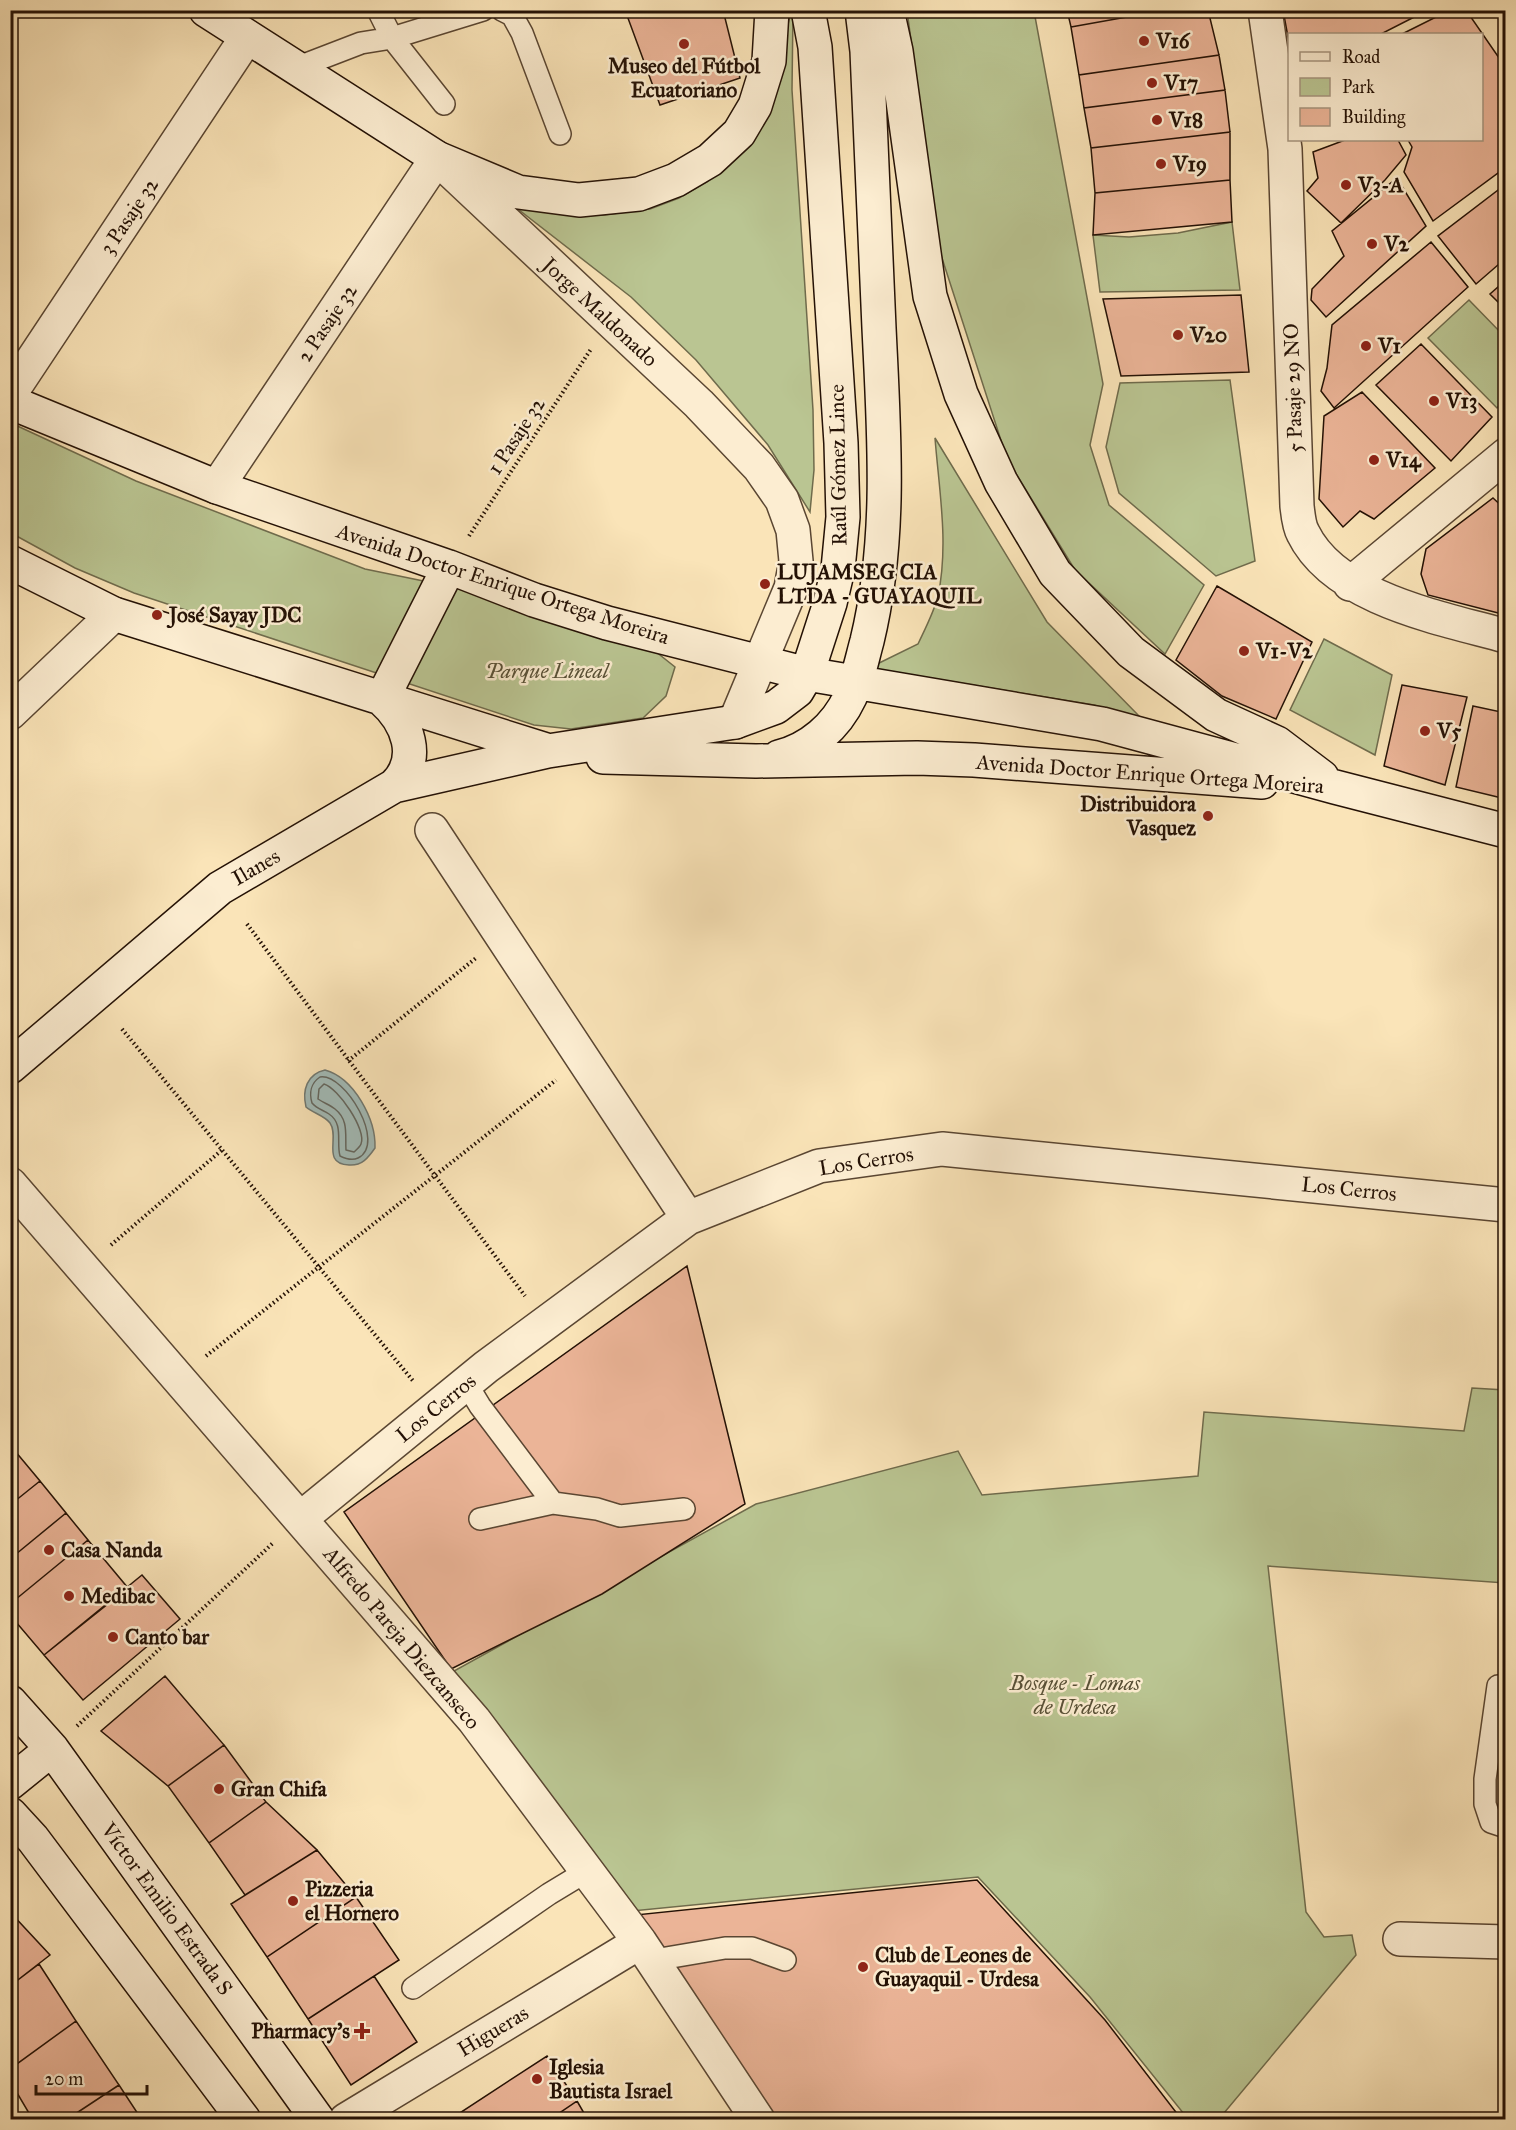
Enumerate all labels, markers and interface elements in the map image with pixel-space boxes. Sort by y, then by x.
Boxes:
place label: V16 [1155,28,1191,54]
legend [1288,33,1483,141]
marker: V16 [1137,34,1151,48]
marker: Museo del Fútbol Ecuatoriano [677,37,691,51]
text: Road [1342,46,1380,68]
place label: Museo del Fútbol Ecuatoriano [608,53,762,103]
place label: V17 [1163,70,1198,96]
marker: V17 [1145,76,1159,90]
text: Park [1342,76,1375,98]
text: Building [1342,106,1406,129]
place label: V18 [1168,107,1203,133]
marker: V18 [1150,113,1164,127]
place label: V19 [1172,151,1207,177]
marker: V19 [1154,157,1168,171]
street label: 3 Pasaje 32 [94,172,164,259]
place label: V3-A [1357,172,1405,198]
marker: V3-A [1339,178,1353,192]
place label: V2 [1383,231,1410,257]
marker: V2 [1365,237,1379,251]
street label: Jorge Maldonado [535,250,663,372]
street label: 2 Pasaje 32 [291,278,363,367]
place label: V20 [1189,322,1227,348]
street label: 5 Pasaje 29 NO [1278,323,1308,453]
marker: V20 [1171,328,1185,342]
place label: V1 [1377,333,1401,359]
marker: V1 [1359,339,1373,353]
street label: Raúl Gómez Lince [824,384,852,546]
place label: V13 [1445,388,1477,414]
street label: 1 Pasaje 32 [481,392,551,480]
marker: V13 [1427,394,1441,408]
place label: V14 [1385,447,1422,473]
marker: V14 [1367,453,1381,467]
street label: Avenida Doctor Enrique Ortega Moreira [332,518,673,650]
place label: LUJAMSEG CIA LTDA - GUAYAQUIL [777,559,982,609]
marker: LUJAMSEG CIA LTDA - GUAYAQUIL [758,577,772,591]
place label: José Sayay JDC [166,602,302,629]
marker: José Sayay JDC [150,608,164,622]
place label: V1-V2 [1255,638,1313,664]
marker: V1-V2 [1237,644,1251,658]
park label: Parque Lineal [486,658,611,684]
place label: V5 [1436,718,1462,744]
marker: V5 [1418,724,1432,738]
street label: Avenida Doctor Enrique Ortega Moreira [974,749,1325,799]
place label: Distribuidora Vasquez [1080,791,1197,841]
marker: Distribuidora Vasquez [1201,809,1215,823]
street label: Ilanes [227,843,285,891]
street label: Los Cerros [817,1141,915,1181]
street label: Los Cerros [1300,1171,1398,1207]
street label: Los Cerros [391,1368,481,1448]
place label: Casa Nanda [61,1537,163,1563]
street label: Alfredo Pareja Diezcanseco [317,1541,486,1735]
marker: Casa Nanda [42,1543,56,1557]
place label: Medibac [81,1583,155,1609]
marker: Medibac [62,1589,76,1603]
place label: Canto bar [125,1624,210,1650]
marker: Canto bar [106,1630,120,1644]
park label: Bosque - Lomas de Urdesa [1009,1670,1141,1720]
place label: Gran Chifa [231,1776,328,1802]
marker: Gran Chifa [212,1782,226,1796]
street label: Víctor Emilio Estrada S [95,1817,238,2000]
place label: Pizzeria el Hornero [305,1876,399,1926]
marker: Pizzeria el Hornero [286,1894,300,1908]
place label: Club de Leones de Guayaquil - Urdesa [875,1942,1040,1992]
marker: Club de Leones de Guayaquil - Urdesa [856,1960,870,1974]
street label: Higueras [453,2000,533,2062]
place label: Pharmacy's [251,2018,350,2044]
marker: Pharmacy's [355,2024,369,2038]
place label: Iglesia Bautista Israel [549,2054,674,2104]
scale bar [36,2058,147,2096]
text: 20 m [45,2068,83,2090]
marker: Iglesia Bautista Israel [530,2072,544,2086]

